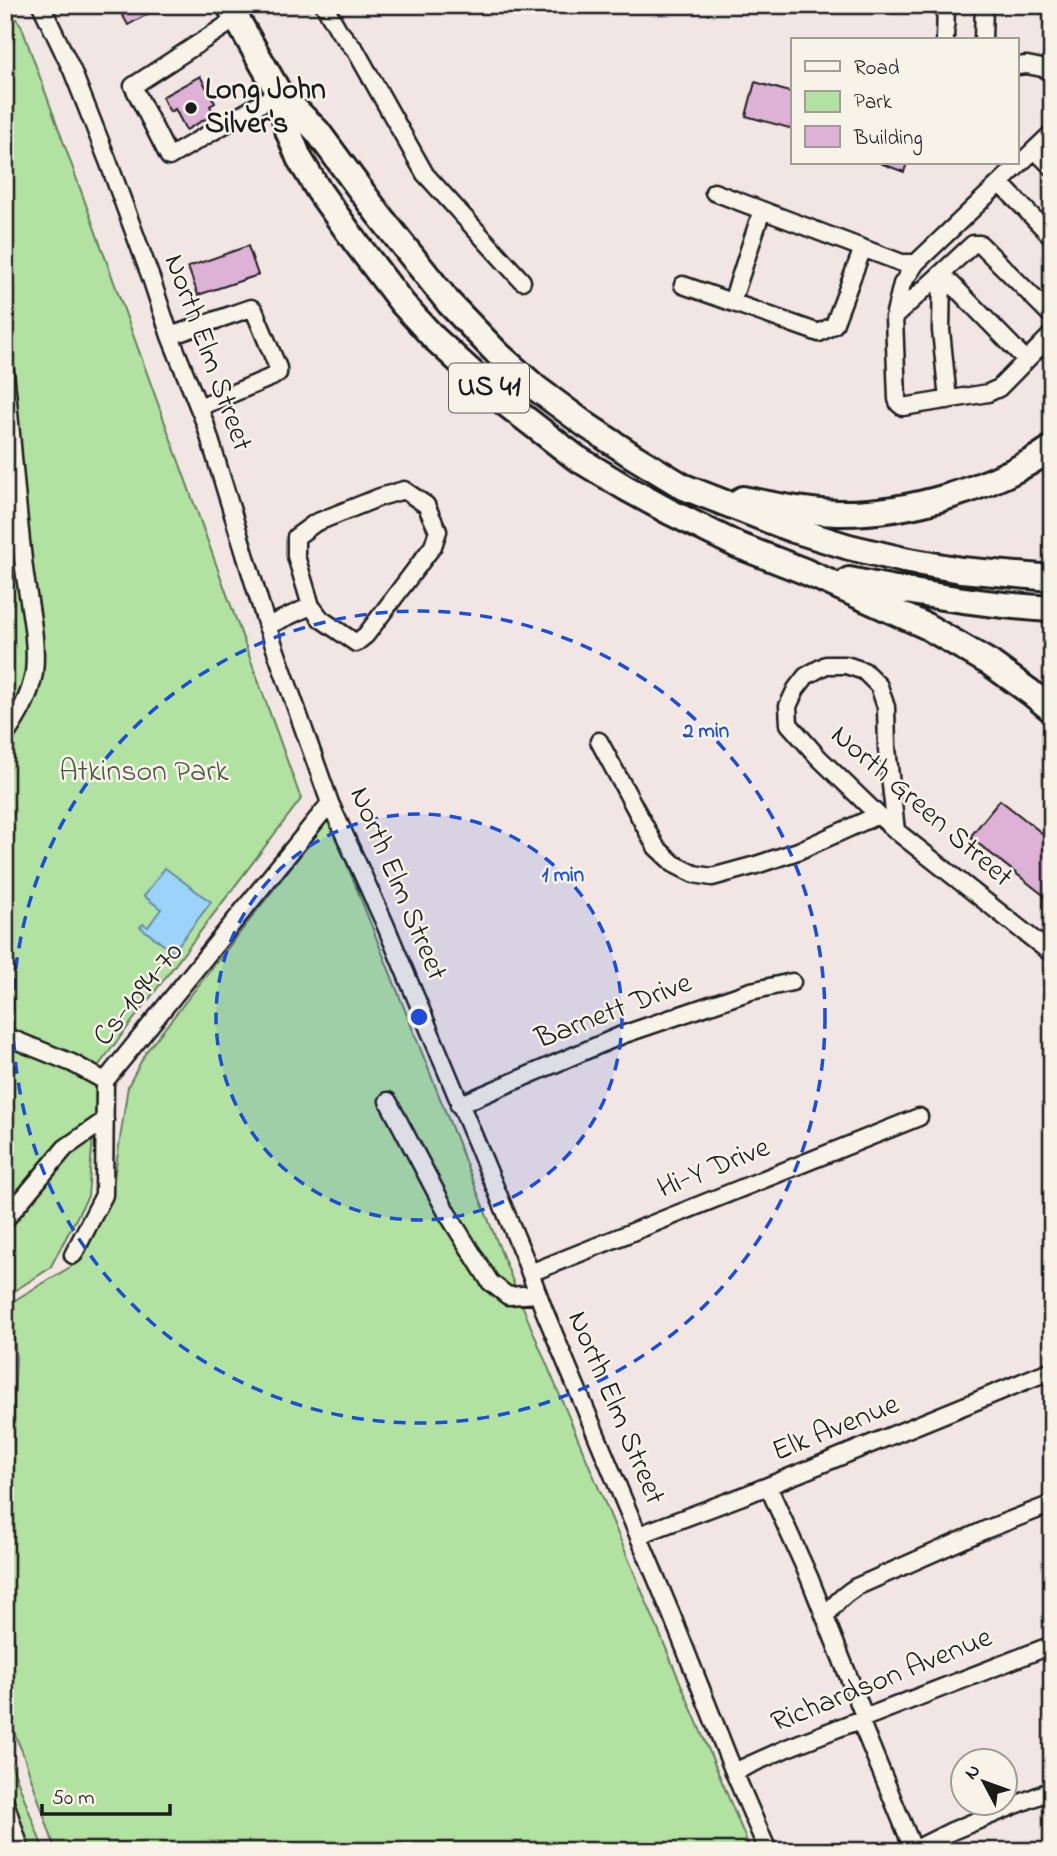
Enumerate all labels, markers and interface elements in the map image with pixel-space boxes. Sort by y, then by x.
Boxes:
legend [791,38,1018,164]
text: Road [854,54,900,84]
place label: Long John Silver's [205,69,326,147]
text: Park [854,88,893,118]
marker: Long John Silver's [183,100,199,116]
text: Building [853,124,923,156]
street label: North Elm Street [151,248,263,458]
road number: US 41 [449,364,529,412]
street label: North Green Street [820,715,1022,899]
text: 2 min [682,717,729,747]
park label: Atkinson Park [59,751,229,795]
street label: North Elm Street [336,780,458,988]
text: 1 min [542,861,584,891]
street label: Cs-1094-70 [83,933,195,1057]
street label: Barnett Drive [529,962,699,1062]
centre of rings [407,1005,431,1029]
street label: Hi-Y Drive [651,1126,777,1211]
street label: North Elm Street [554,1304,676,1512]
street label: Elk Avenue [766,1383,907,1474]
street label: Richardson Avenue [765,1616,1000,1745]
north arrow [948,1748,1018,1818]
text: N [959,1759,988,1786]
scale bar [42,1772,170,1816]
text: 50 m [52,1784,95,1814]

